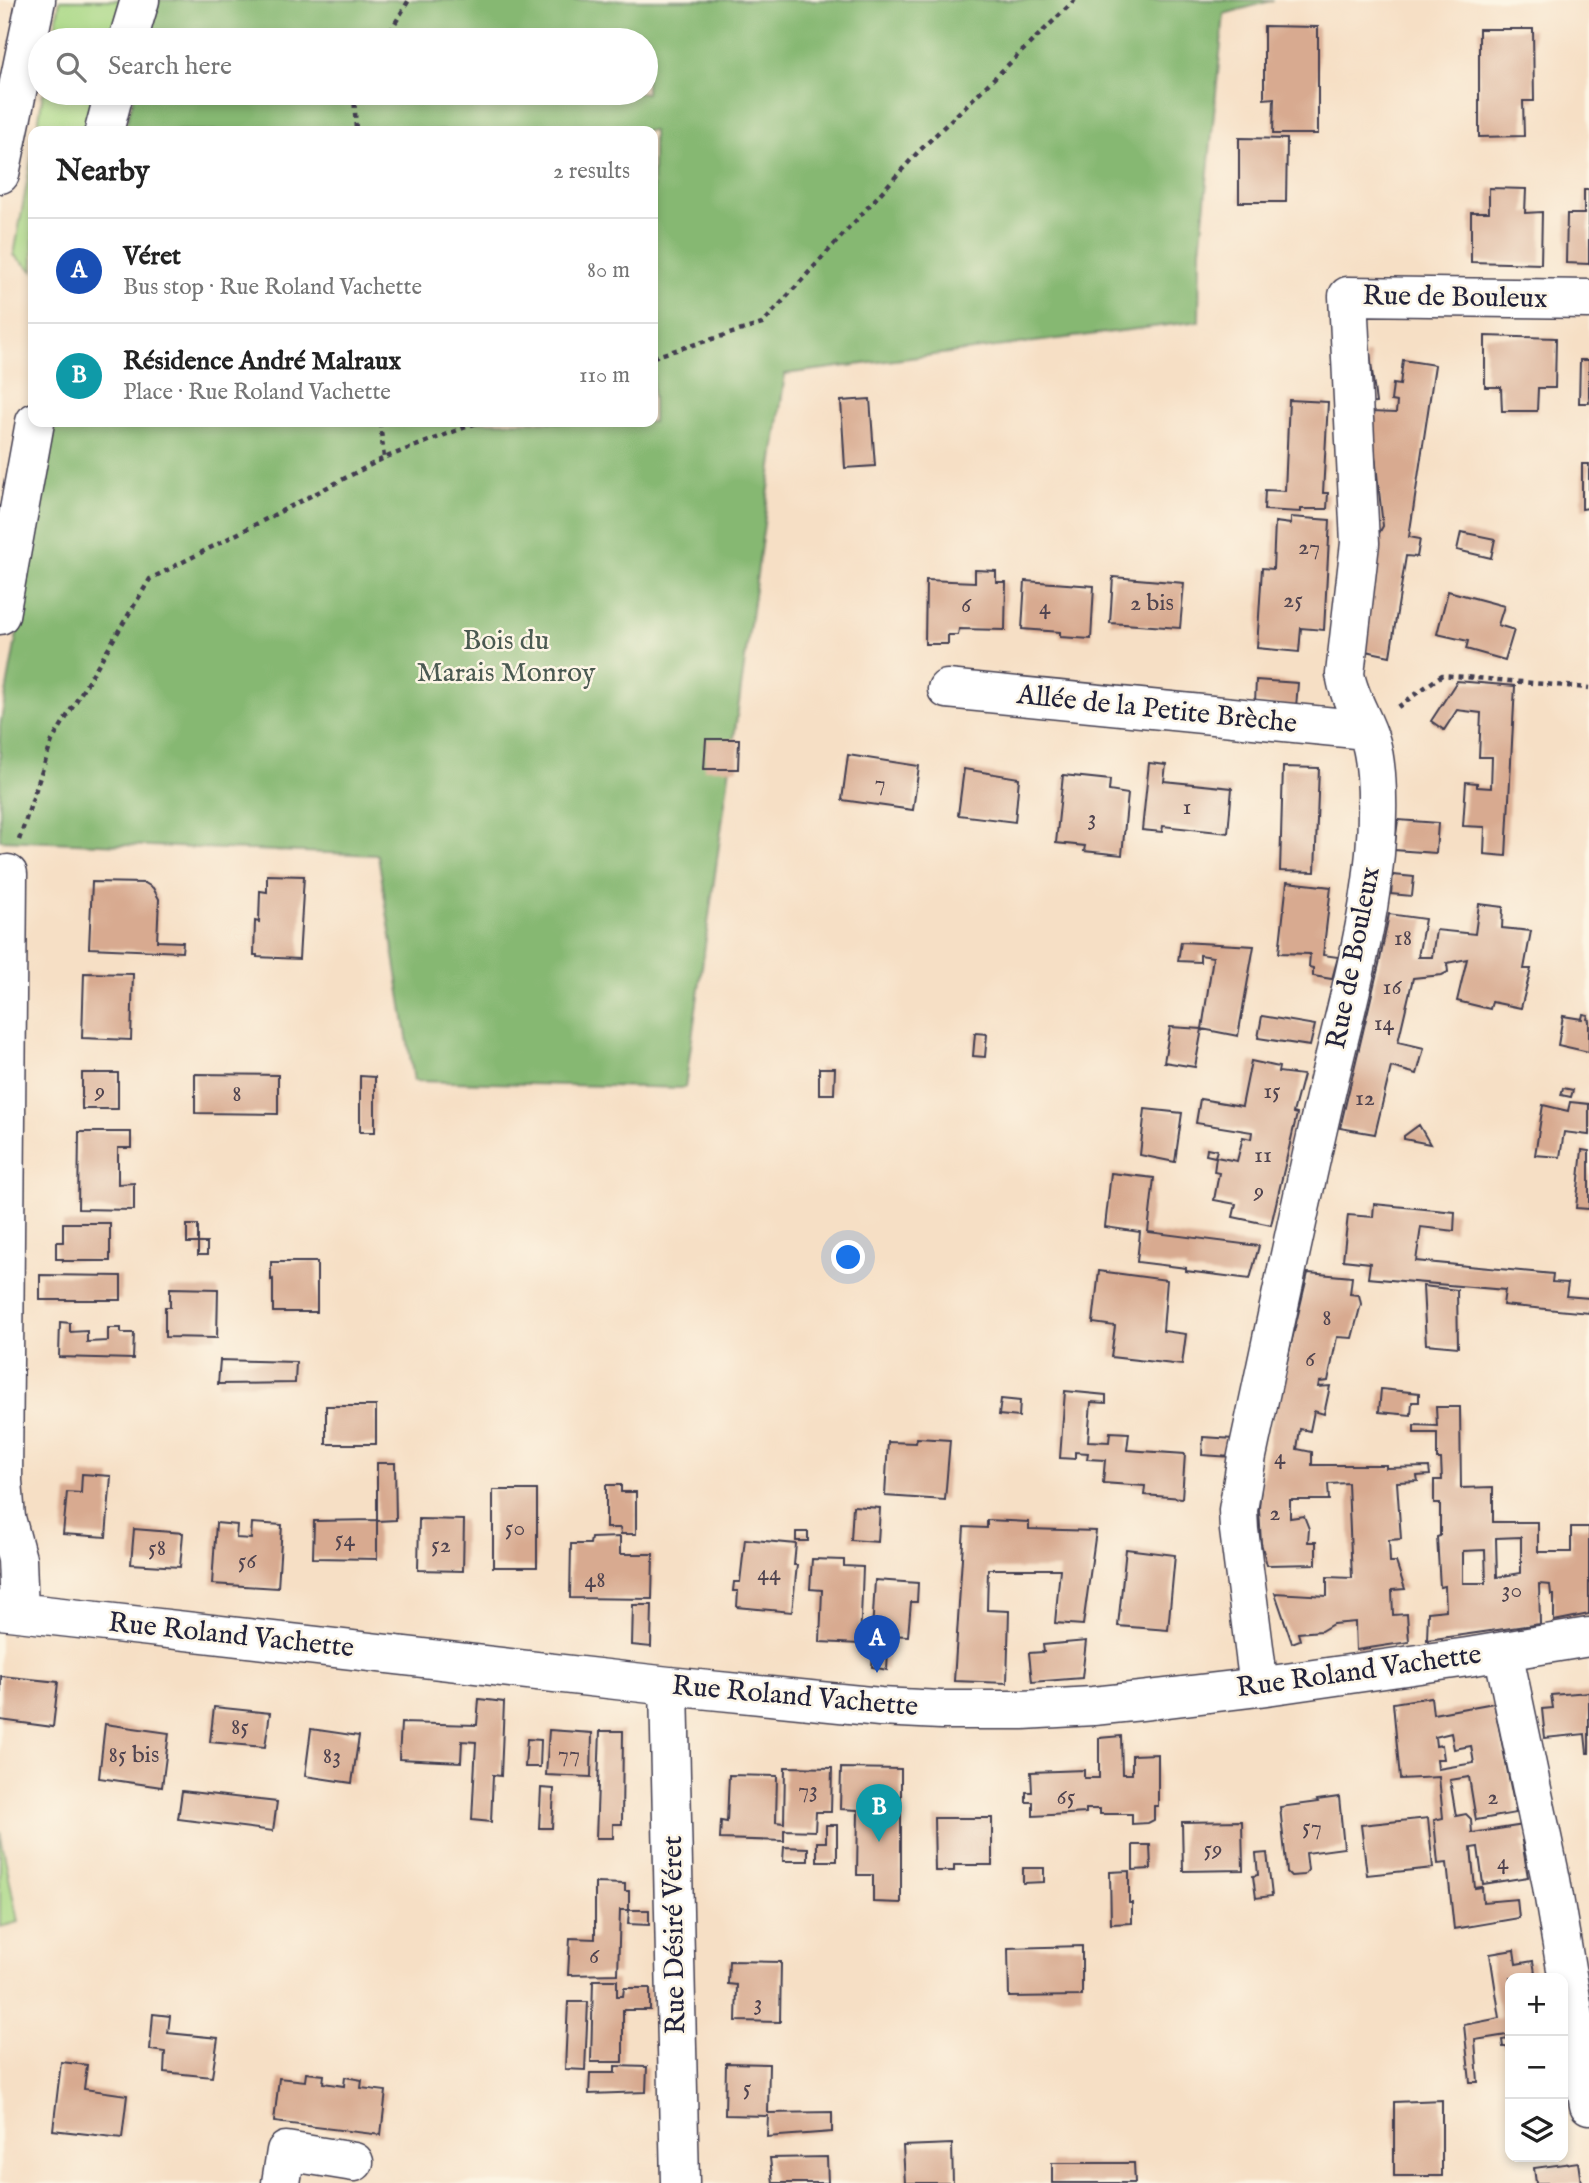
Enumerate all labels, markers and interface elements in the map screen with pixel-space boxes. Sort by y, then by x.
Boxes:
search box [28,28,658,105]
icon: search [52,48,90,86]
text: Search here [108,50,232,83]
text: Nearby [56,153,149,191]
text: 2 results [553,157,630,186]
text: Véret [123,240,181,273]
text: A [71,256,87,285]
text: 80 m [587,256,630,285]
text: Bus stop · Rue Roland Vachette [123,273,422,302]
street label: Rue de Bouleux [1362,279,1548,317]
text: Résidence André Malraux [123,345,401,378]
text: B [71,361,87,390]
text: 110 m [579,361,630,390]
text: Place · Rue Roland Vachette [123,378,391,407]
house number: 27 [1298,532,1320,563]
house number: 25 [1283,585,1303,616]
house number: 2 bis [1130,588,1174,619]
house number: 6 [961,590,972,621]
house number: 4 [1039,592,1051,623]
park label: Bois du Marais Monroy [416,624,596,691]
street label: Allée de la Petite Brèche [1014,678,1299,742]
house number: 7 [874,768,886,799]
house number: 1 [1183,792,1191,823]
house number: 3 [1088,803,1096,834]
street label: Rue de Bouleux [1319,863,1389,1052]
house number: 18 [1394,923,1412,954]
house number: 16 [1382,972,1402,1003]
house number: 14 [1374,1008,1395,1039]
house number: 9 [94,1076,105,1107]
house number: 15 [1263,1076,1281,1107]
house number: 8 [232,1079,242,1110]
house number: 12 [1355,1083,1375,1114]
house number: 11 [1254,1140,1272,1171]
house number: 9 [1253,1176,1264,1207]
your location [831,1240,865,1274]
house number: 8 [1322,1303,1332,1334]
house number: 6 [1305,1344,1316,1375]
house number: 4 [1274,1442,1286,1473]
house number: 2 [1269,1498,1281,1529]
house number: 50 [505,1513,525,1544]
house number: 54 [335,1524,355,1555]
house number: 52 [431,1530,451,1561]
house number: 58 [148,1533,166,1564]
house number: 56 [238,1546,257,1577]
house number: 44 [757,1558,781,1589]
house number: 48 [584,1565,606,1596]
house number: 30 [1502,1575,1522,1606]
street label: Rue Roland Vachette [106,1606,356,1666]
pin: A [854,1615,900,1673]
street label: Rue Roland Vachette [1234,1637,1484,1707]
street label: Rue Roland Vachette [670,1669,920,1725]
house number: 85 [231,1712,249,1743]
house number: 77 [558,1739,580,1770]
house number: 85 bis [109,1740,159,1771]
house number: 83 [323,1741,341,1772]
house number: 73 [798,1775,818,1806]
house number: 65 [1057,1782,1076,1813]
house number: 2 [1487,1782,1499,1813]
pin: B [856,1784,902,1842]
house number: 57 [1302,1812,1322,1843]
house number: 59 [1203,1834,1223,1865]
street label: Rue Désiré Véret [656,1835,694,2035]
house number: 4 [1497,1847,1509,1878]
house number: 6 [589,1941,600,1972]
map controls [1505,1973,1568,2162]
button: + [1505,1973,1568,2036]
house number: 3 [754,1988,762,2019]
button: − [1505,2036,1568,2099]
house number: 5 [743,2073,752,2104]
button: layers [1505,2099,1568,2162]

